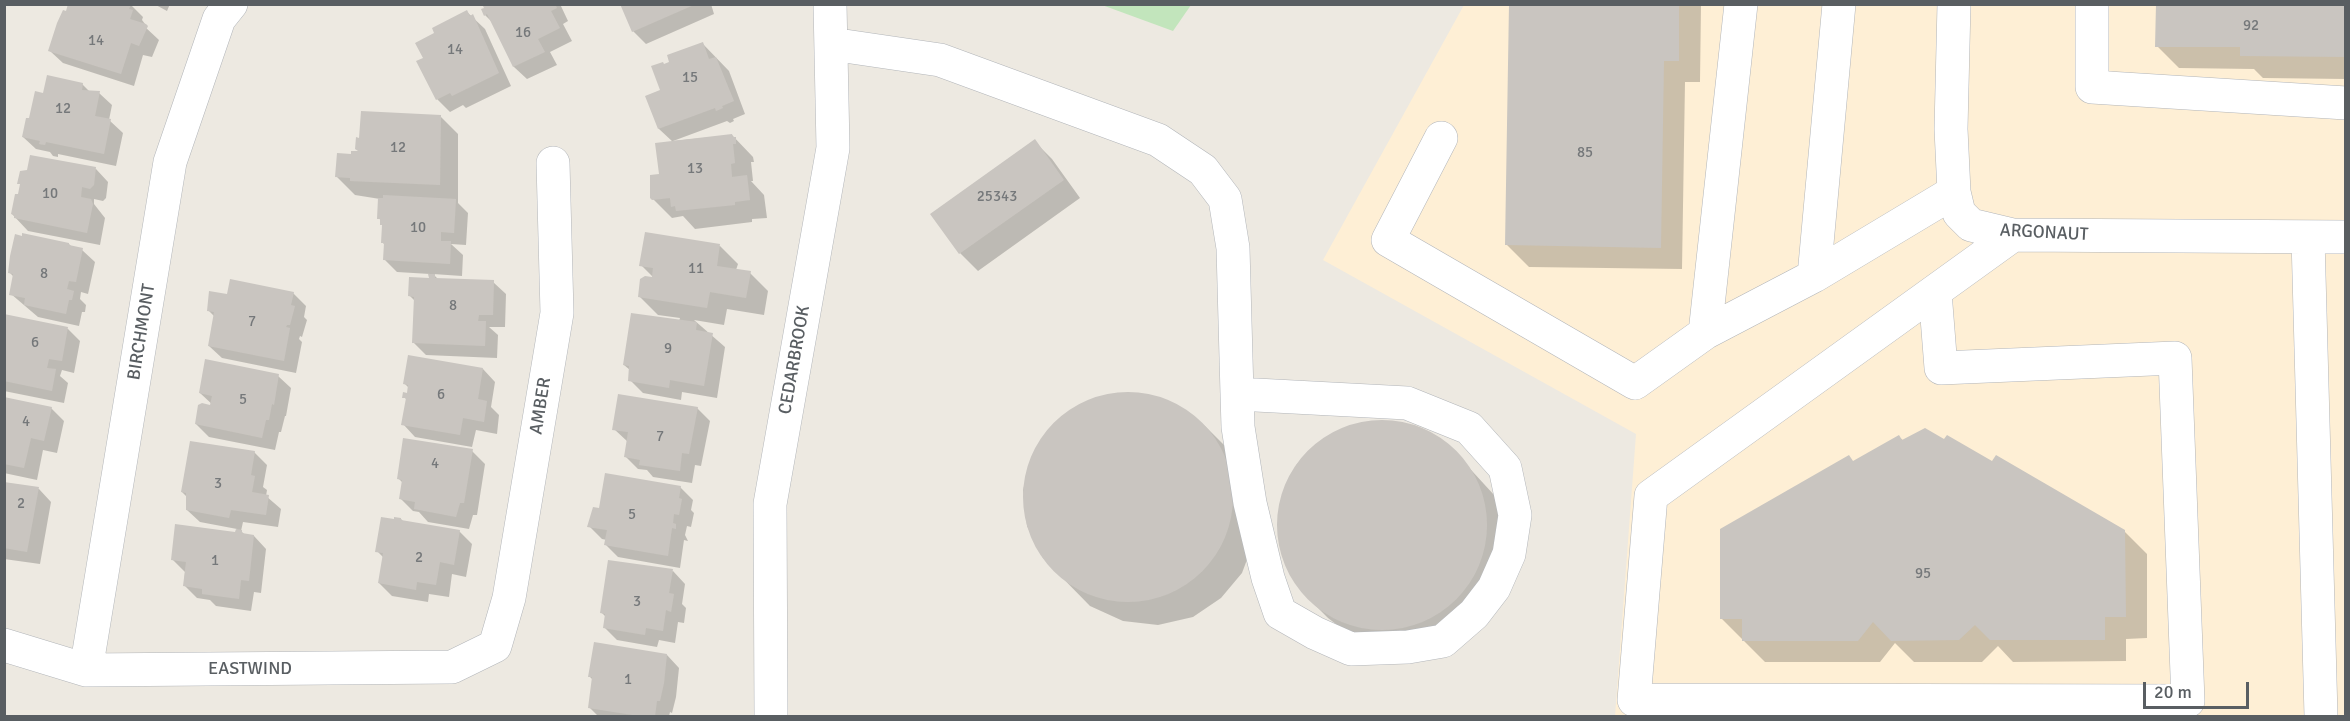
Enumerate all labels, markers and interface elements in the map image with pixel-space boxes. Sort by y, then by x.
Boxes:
house number: 92 [2243,17,2259,35]
house number: 16 [515,24,531,42]
house number: 14 [88,32,104,50]
house number: 14 [447,41,463,59]
house number: 15 [682,69,698,87]
house number: 12 [55,100,71,118]
house number: 12 [390,139,406,157]
house number: 85 [1577,144,1593,162]
house number: 13 [687,160,703,178]
house number: 10 [42,185,58,203]
house number: 25343 [977,188,1017,206]
house number: 10 [410,219,426,237]
street label: ARGONAUT [1999,220,2089,246]
house number: 11 [688,260,704,278]
house number: 8 [40,265,48,283]
street label: BIRCHMONT [124,282,160,382]
house number: 8 [449,297,457,315]
street label: CEDARBROOK [775,304,815,416]
house number: 7 [248,313,256,331]
house number: 6 [31,334,39,352]
house number: 9 [664,340,672,358]
street label: AMBER [526,376,556,436]
house number: 6 [437,386,445,404]
house number: 5 [239,391,247,409]
house number: 4 [22,413,30,431]
house number: 7 [656,428,664,446]
house number: 4 [431,455,439,473]
house number: 3 [214,475,222,493]
house number: 2 [17,495,25,513]
house number: 5 [628,506,636,524]
house number: 2 [415,549,423,567]
house number: 1 [211,552,219,570]
house number: 95 [1915,565,1931,583]
house number: 3 [633,593,641,611]
street label: EASTWIND [208,658,292,680]
scale bar [2146,670,2252,708]
house number: 1 [624,671,632,689]
text: 20 m [2154,681,2192,703]

